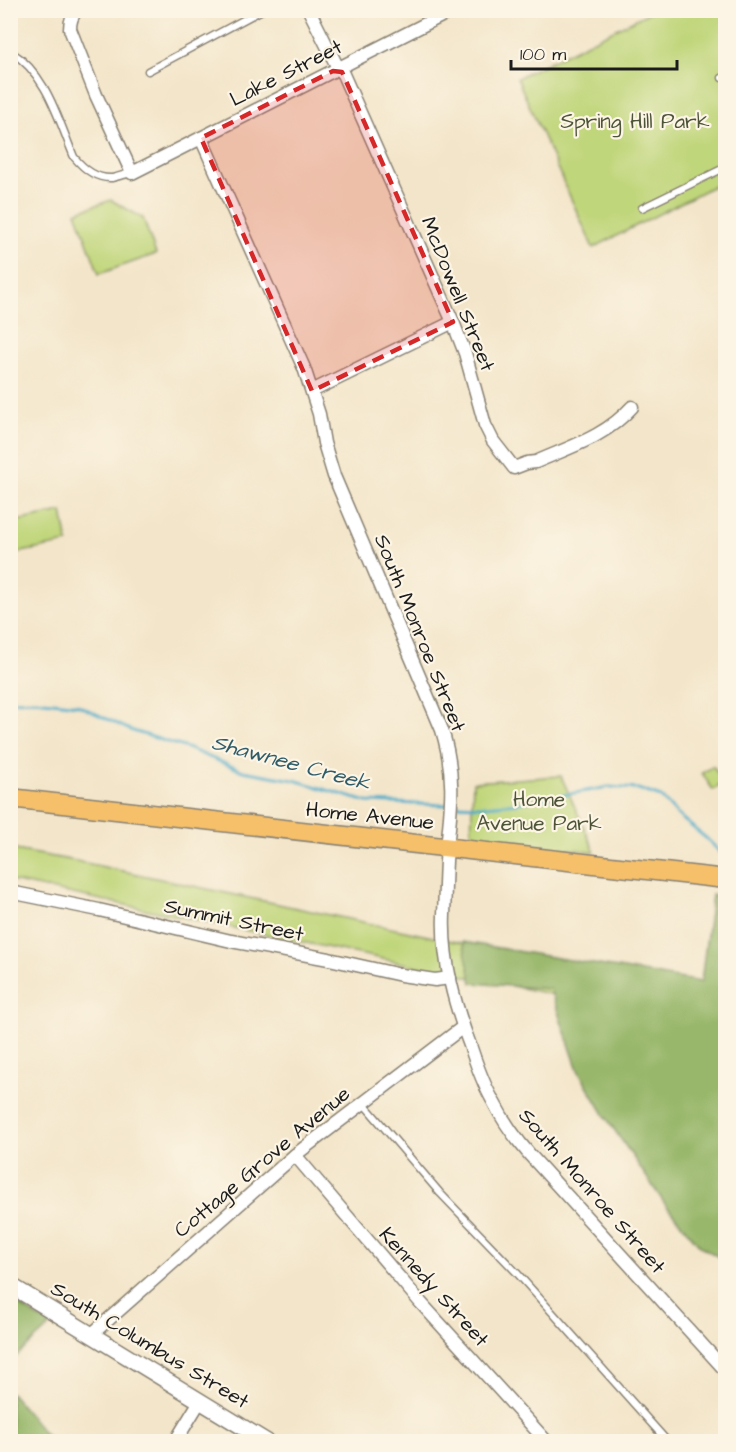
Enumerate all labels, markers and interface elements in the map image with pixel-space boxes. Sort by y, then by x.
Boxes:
street label: Lake Street [225,32,348,114]
scale bar [511,33,678,71]
text: 100 m [520,42,566,67]
park label: Spring Hill Park [560,107,710,138]
street label: McDowell Street [414,212,502,376]
street label: South Monroe Street [367,530,473,737]
water label: Shawnee Creek [208,727,374,799]
park label: Home Avenue Park [476,785,602,838]
street label: Home Avenue [304,795,436,837]
street label: Summit Street [162,891,307,949]
street label: Cottage Grove Avenue [168,1080,358,1246]
street label: South Monroe Street [512,1102,672,1280]
street label: Kennedy Street [371,1221,496,1355]
street label: South Columbus Street [45,1274,255,1416]

